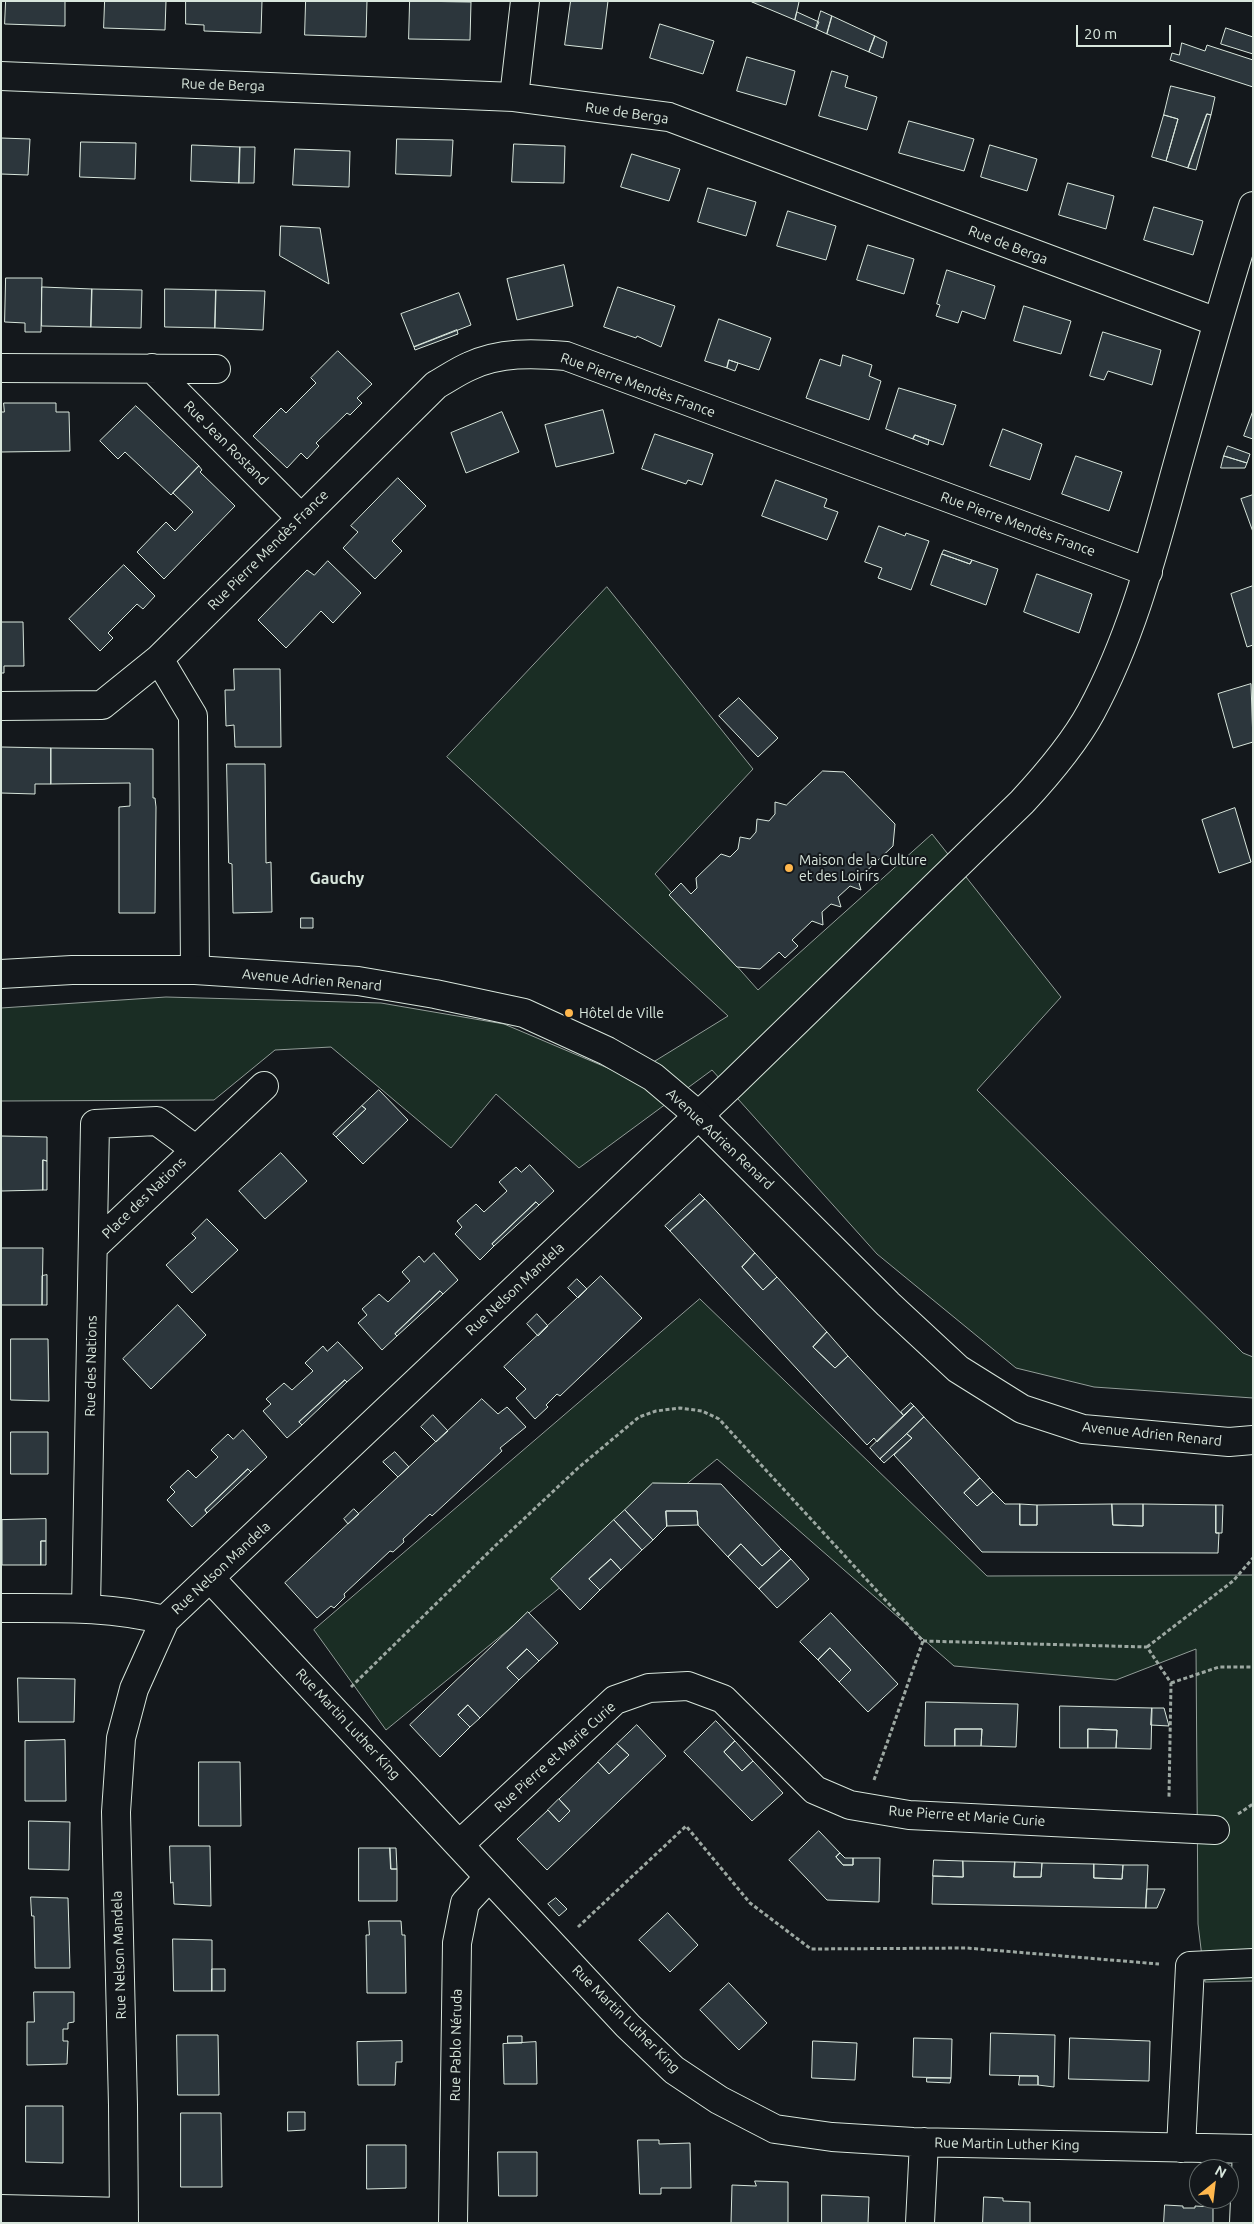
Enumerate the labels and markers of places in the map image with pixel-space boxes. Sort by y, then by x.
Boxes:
place label: Maison de la Culture et des Loirirs [799,852,927,884]
marker: Maison de la Culture et des Loirirs [783,862,795,874]
place label: Hôtel de Ville [579,1005,664,1021]
marker: Hôtel de Ville [563,1007,575,1019]

